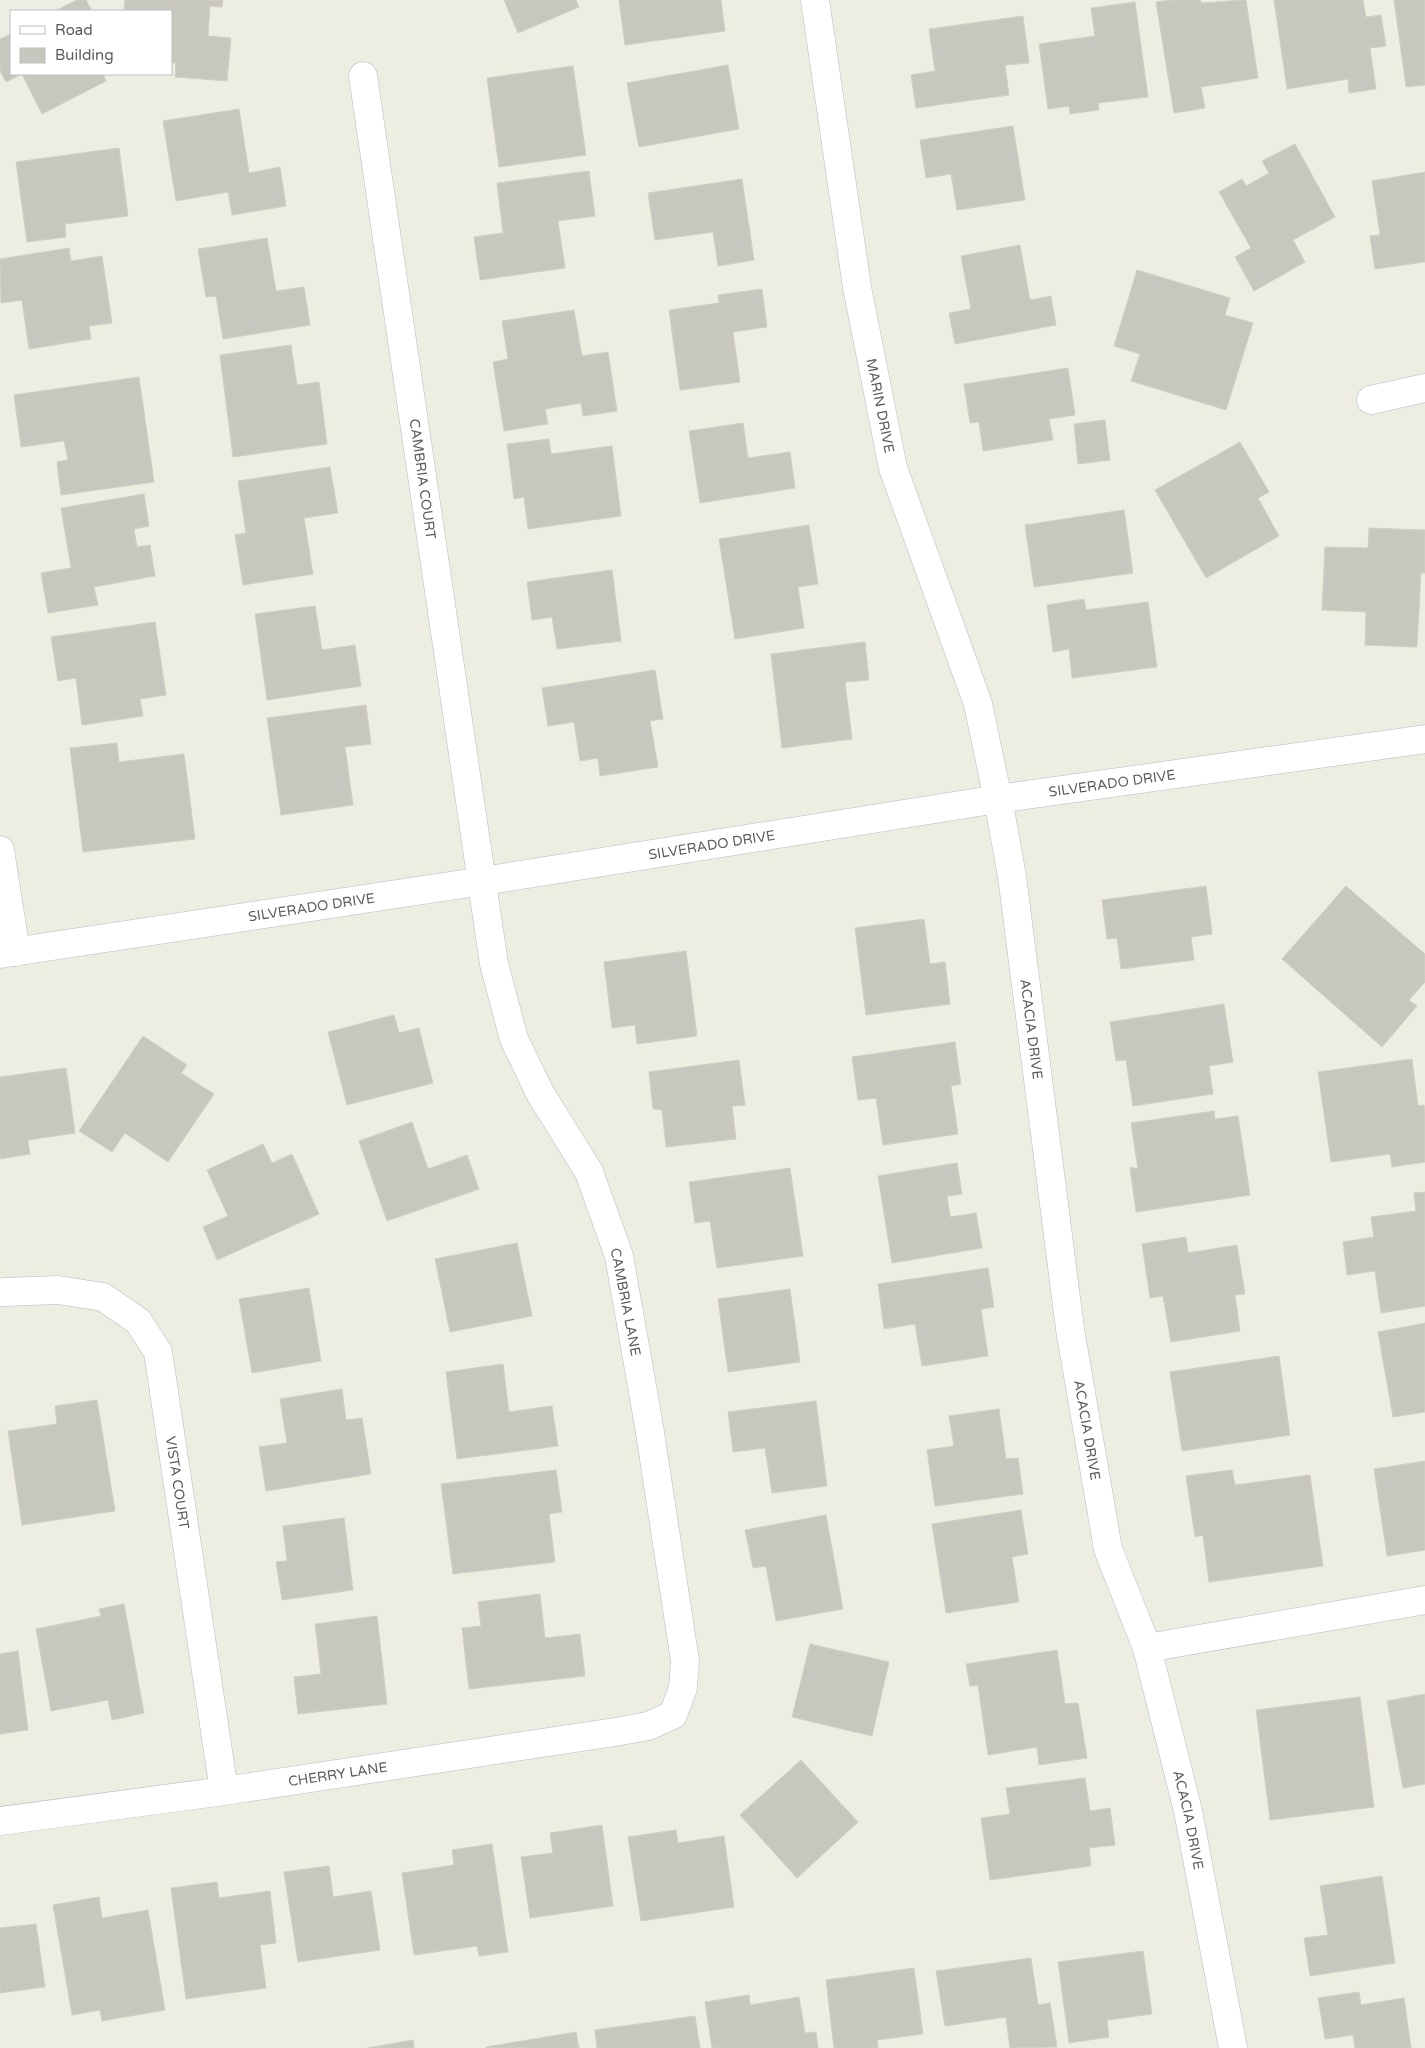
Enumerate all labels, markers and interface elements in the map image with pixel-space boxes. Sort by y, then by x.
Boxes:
legend [10,10,172,75]
text: Road [55,21,93,39]
text: Building [55,46,114,64]
street label: MARIN DRIVE [862,357,898,455]
street label: CAMBRIA COURT [406,418,439,541]
street label: SILVERADO DRIVE [1048,766,1176,801]
street label: SILVERADO DRIVE [647,827,776,864]
street label: SILVERADO DRIVE [247,889,376,925]
street label: ACACIA DRIVE [1016,978,1046,1080]
street label: CAMBRIA LANE [607,1247,644,1358]
street label: ACACIA DRIVE [1070,1379,1104,1481]
street label: VISTA COURT [162,1435,193,1531]
street label: CHERRY LANE [287,1758,389,1790]
street label: ACACIA DRIVE [1169,1768,1207,1871]

